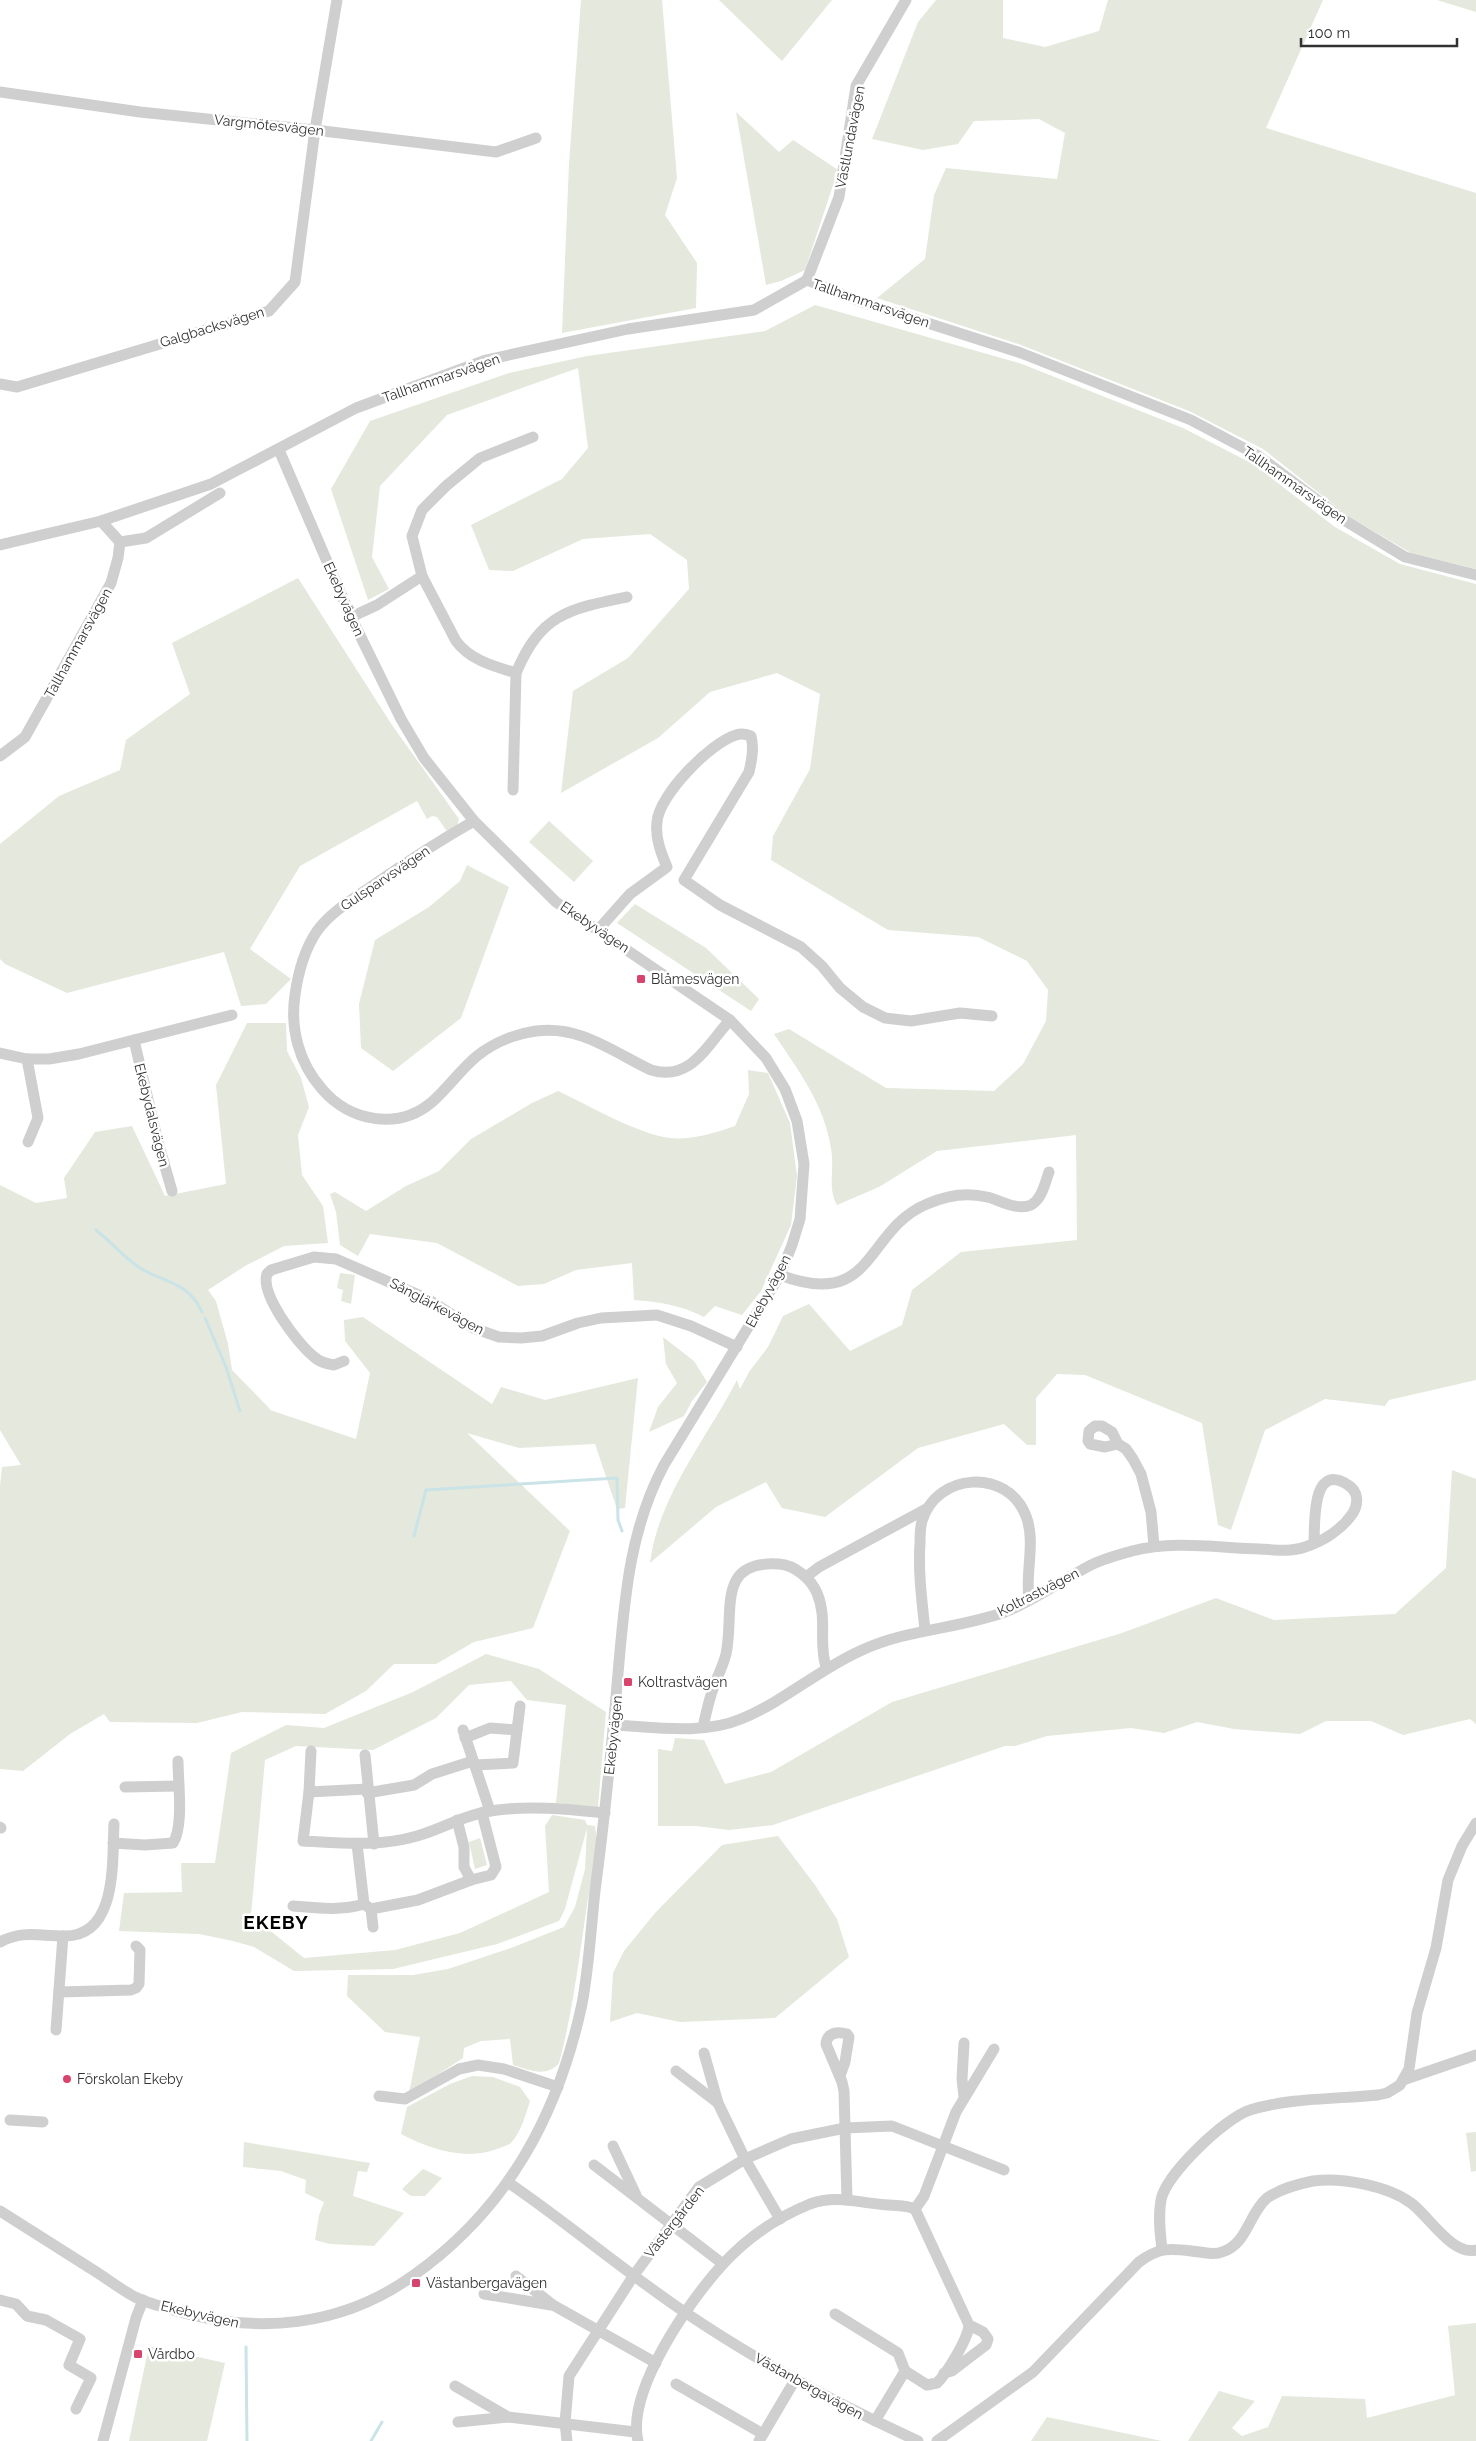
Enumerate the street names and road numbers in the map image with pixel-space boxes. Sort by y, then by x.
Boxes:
street label: Västlundavägen [832,84,868,190]
street label: Vargmötesvägen [213,111,325,139]
street label: Tallhammarsvägen [810,275,932,331]
street label: Galgbacksvägen [158,304,266,350]
street label: Tallhammarsvägen [380,350,502,406]
street label: Tallhammarsvägen [1240,443,1350,527]
street label: Ekebyvägen [320,559,368,639]
street label: Tallhammarsvägen [41,585,115,701]
street label: Gulsparvsvägen [337,842,433,914]
street label: Ekebyvägen [557,898,633,956]
street label: Ekebydalsvägen [131,1062,173,1168]
street label: Ekebyvägen [742,1252,794,1330]
street label: Sånglärkevägen [387,1274,487,1338]
street label: Koltrastvägen [995,1565,1081,1619]
street label: Ekebyvägen [601,1695,625,1775]
street label: Västergården [641,2183,707,2261]
street label: Ekebyvägen [159,2297,241,2331]
street label: Västanbergavägen [752,2350,866,2422]

